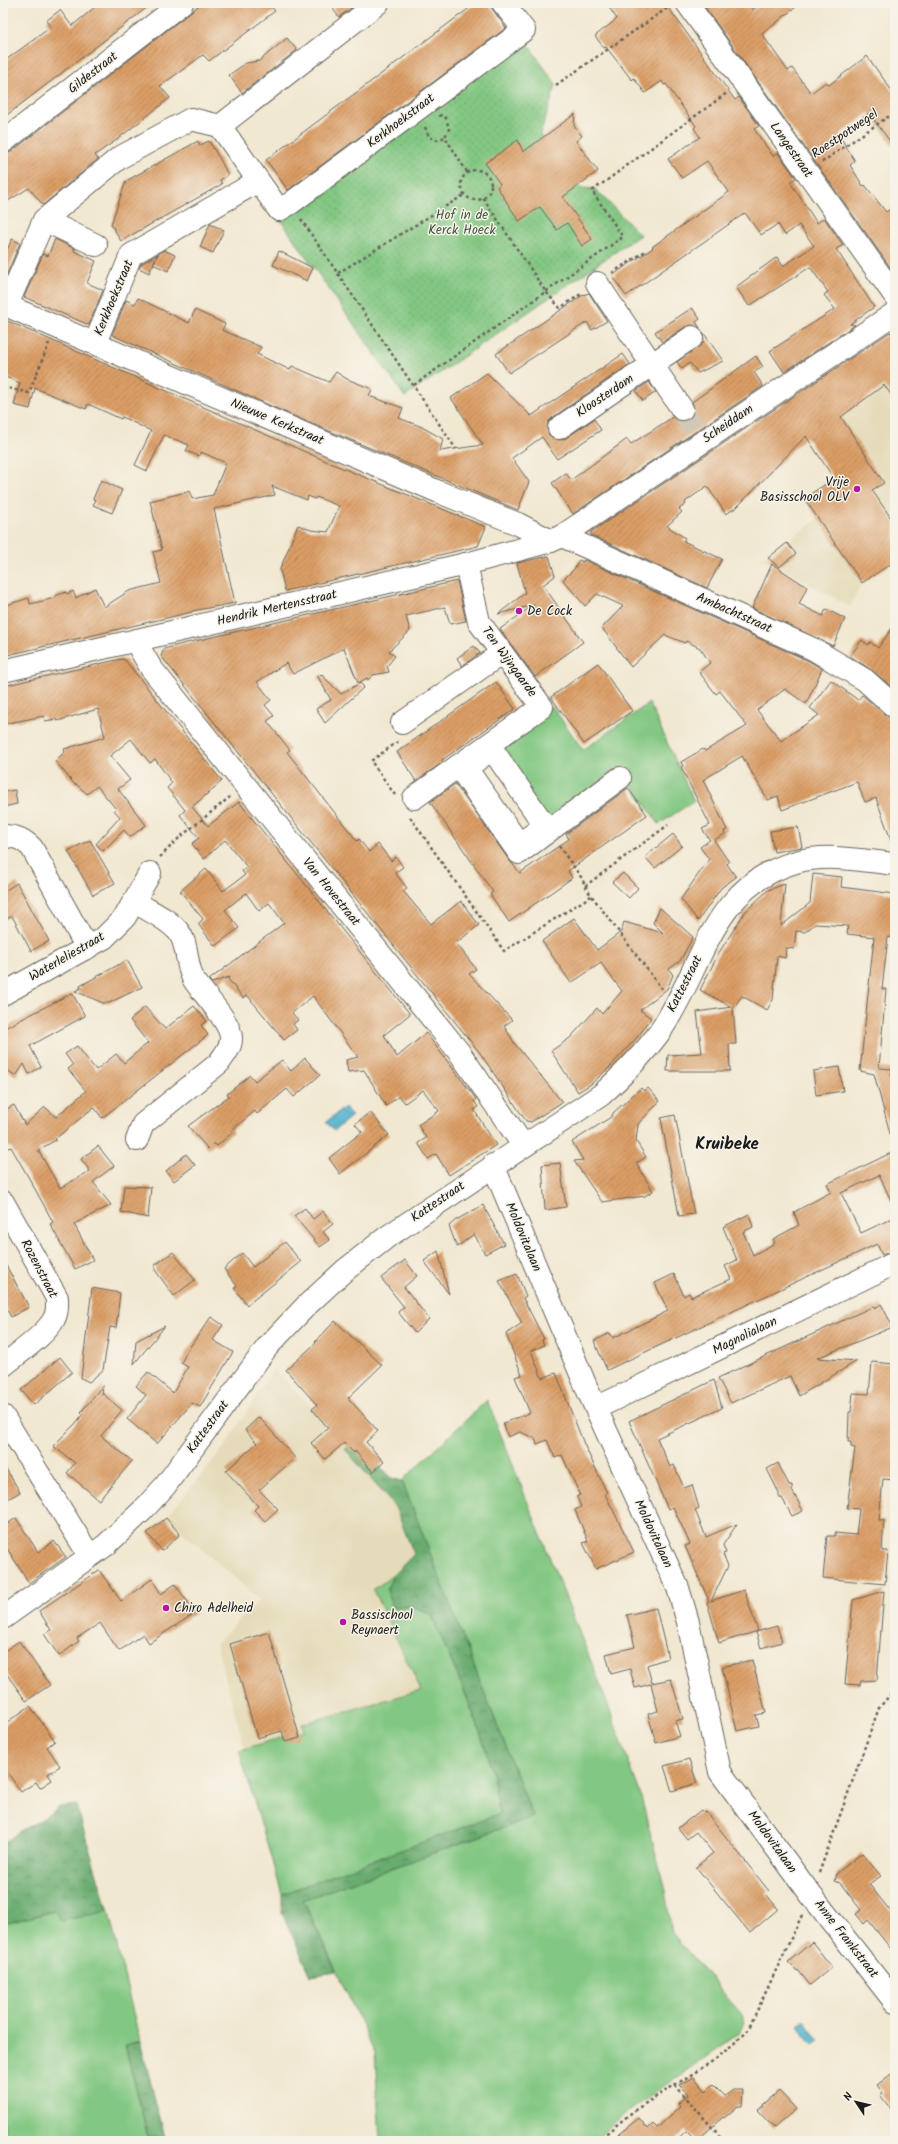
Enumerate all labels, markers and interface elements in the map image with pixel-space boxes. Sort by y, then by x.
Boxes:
street label: Gildestraat [63,46,123,99]
street label: Kerkhoekstraat [362,88,440,154]
street label: Roestpotwegel [807,104,883,164]
street label: Langestraat [764,118,819,183]
park label: Hof in de Kerck Hoeck [428,205,497,241]
street label: Kerkhoekstraat [89,256,140,339]
street label: Kloosterdam [572,369,638,423]
street label: Nieuwe Kerkstraat [227,393,328,452]
street label: Scheiddam [698,399,758,449]
place label: Vrije Basisschool OLV [760,472,850,508]
marker: Vrije Basisschool OLV [852,484,862,494]
street label: Hendrik Mertensstraat [215,584,340,632]
street label: Ambachtstraat [693,587,776,639]
place label: De Cock [527,601,573,622]
marker: De Cock [514,606,524,616]
street label: Ten Wijngaarde [476,622,542,702]
street label: Van Hovestraat [297,853,366,932]
street label: Waterleliestraat [25,926,110,987]
street label: Kattestraat [662,951,709,1016]
district label: Kruibeke [695,1131,760,1158]
street label: Kattestraat [407,1175,470,1228]
street label: Moldovitalaan [499,1199,547,1275]
street label: Rozenstraat [15,1236,64,1303]
street label: Magnolialaan [709,1311,781,1361]
street label: Kattestraat [181,1395,235,1458]
street label: Moldovitalaan [628,1496,678,1572]
place label: Chiro Adelheid [174,1598,254,1619]
marker: Chiro Adelheid [161,1603,171,1613]
place label: Bassischool Reynaert [351,1605,413,1641]
marker: Bassischool Reynaert [338,1617,348,1627]
street label: Moldovitalaan [742,1806,802,1878]
street label: Anne Frankstraat [808,1895,884,1984]
north arrow [836,2082,876,2122]
text: N [839,2089,858,2105]

